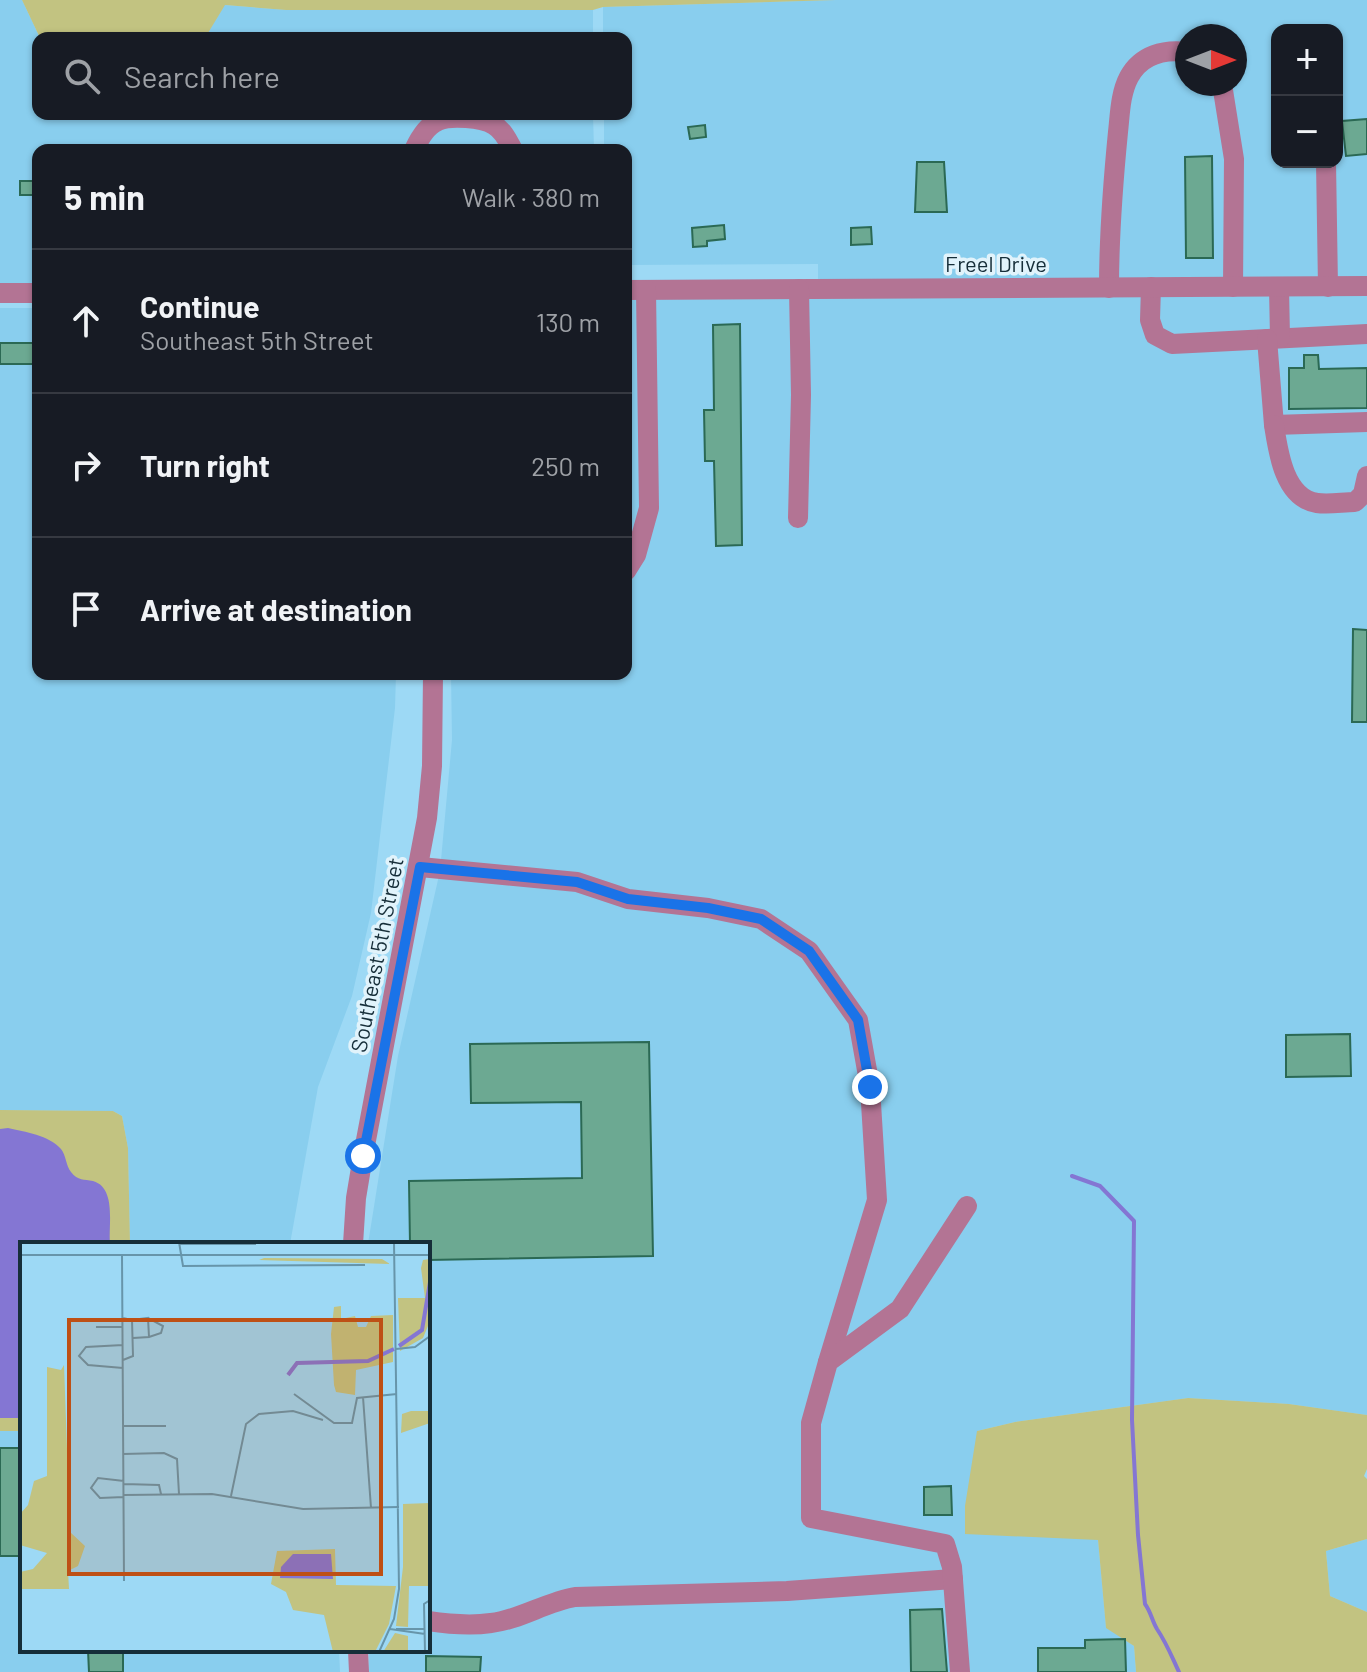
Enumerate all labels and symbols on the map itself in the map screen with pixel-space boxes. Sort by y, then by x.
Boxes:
north arrow [1175,24,1247,96]
street label: Freel Drive [945,250,1047,276]
street label: Southeast 5th Street [344,855,408,1054]
route end [852,1069,888,1105]
route start [345,1138,381,1174]
inset map [20,1242,430,1652]

